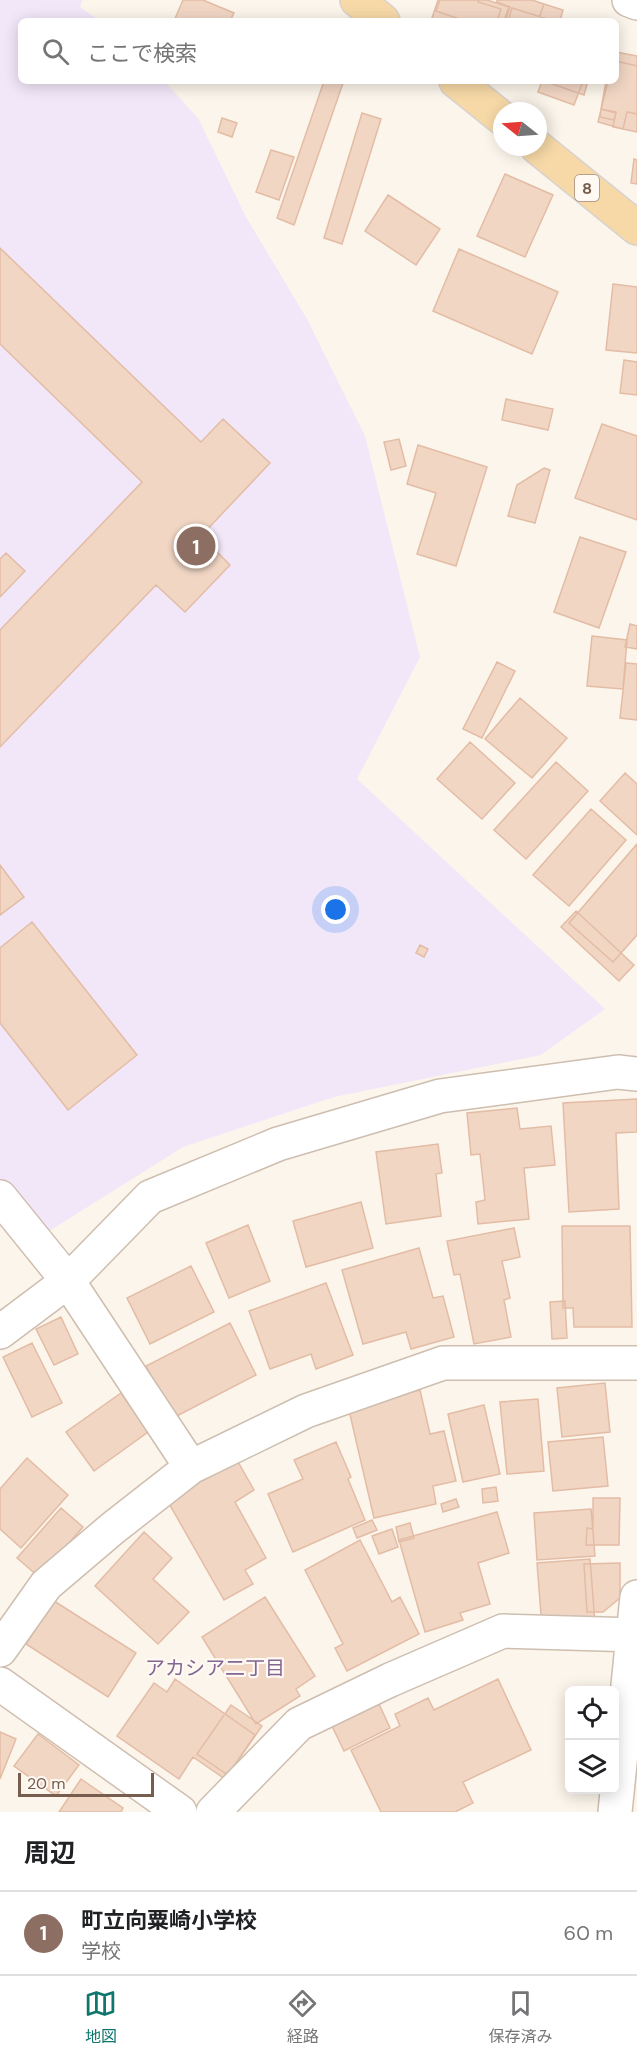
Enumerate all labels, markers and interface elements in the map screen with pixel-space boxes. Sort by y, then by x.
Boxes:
search box [18,18,619,84]
icon: search [39,35,72,68]
text: ここで検索 [87,39,197,68]
north arrow [493,102,547,156]
road number: 8 [575,175,599,201]
pin: 1 [176,524,216,568]
your location [321,895,350,924]
district label: アカシア二丁目 [145,1655,285,1681]
map controls [565,1686,619,1794]
button: locate [565,1686,619,1740]
button: layers [565,1740,619,1794]
scale bar [18,1770,154,1798]
text: 20 m [27,1773,66,1794]
text: 周辺 [24,1836,76,1870]
text: 町立向粟崎小学校 [81,1906,257,1935]
text: 1 [40,1920,47,1946]
text: 60 m [564,1920,613,1946]
text: 学校 [81,1938,121,1964]
tab: 地図 [84,1987,117,2047]
tab: 経路 [286,1987,319,2047]
tab: 保存済み [488,1987,552,2047]

